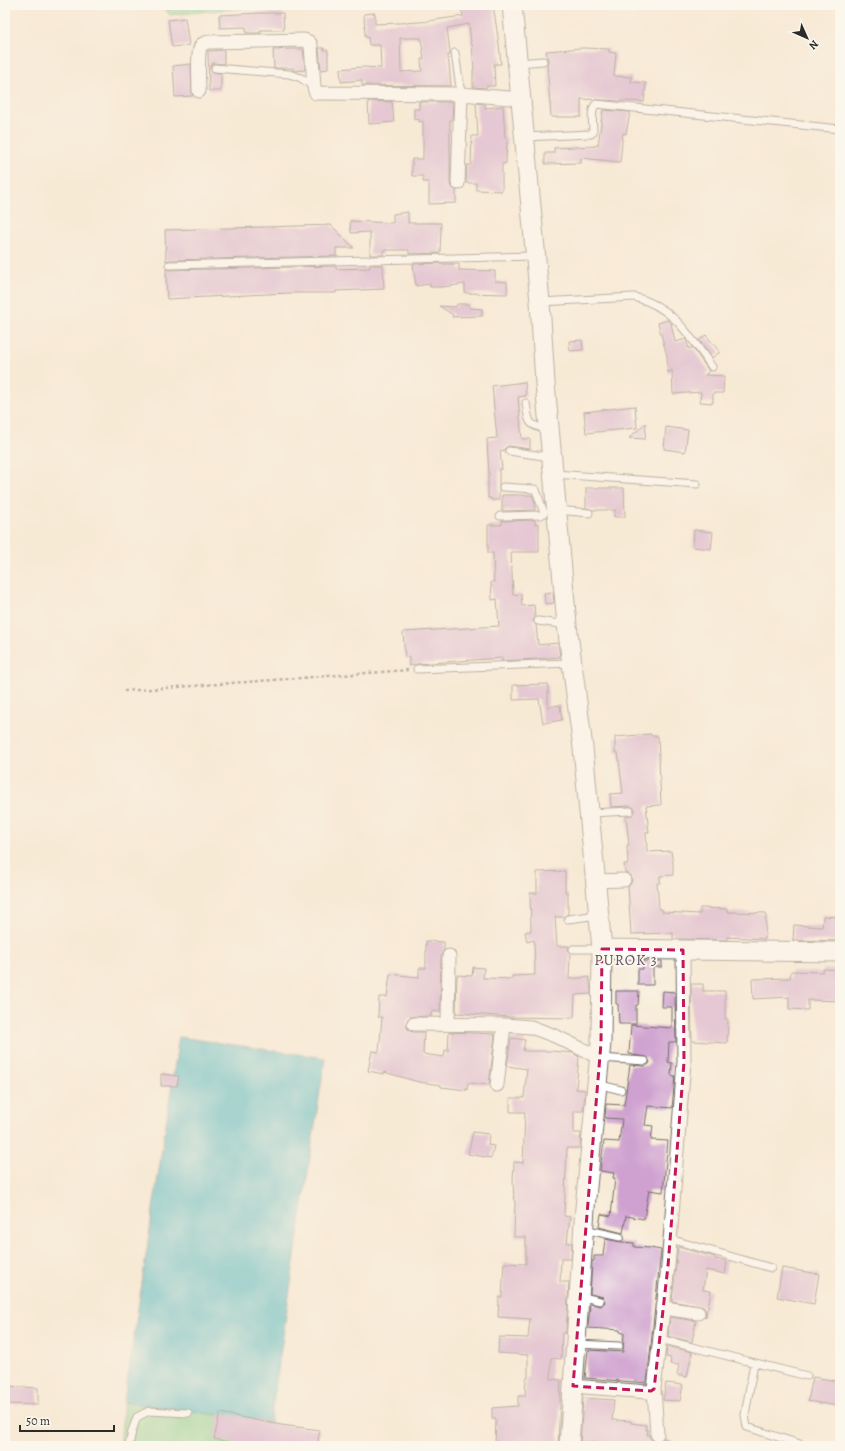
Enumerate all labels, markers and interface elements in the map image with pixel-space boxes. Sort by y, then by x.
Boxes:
north arrow [787,18,827,58]
text: N [806,37,822,53]
district label: PUROK 3 [594,950,658,970]
scale bar [20,1407,114,1433]
text: 50 m [26,1413,50,1429]

